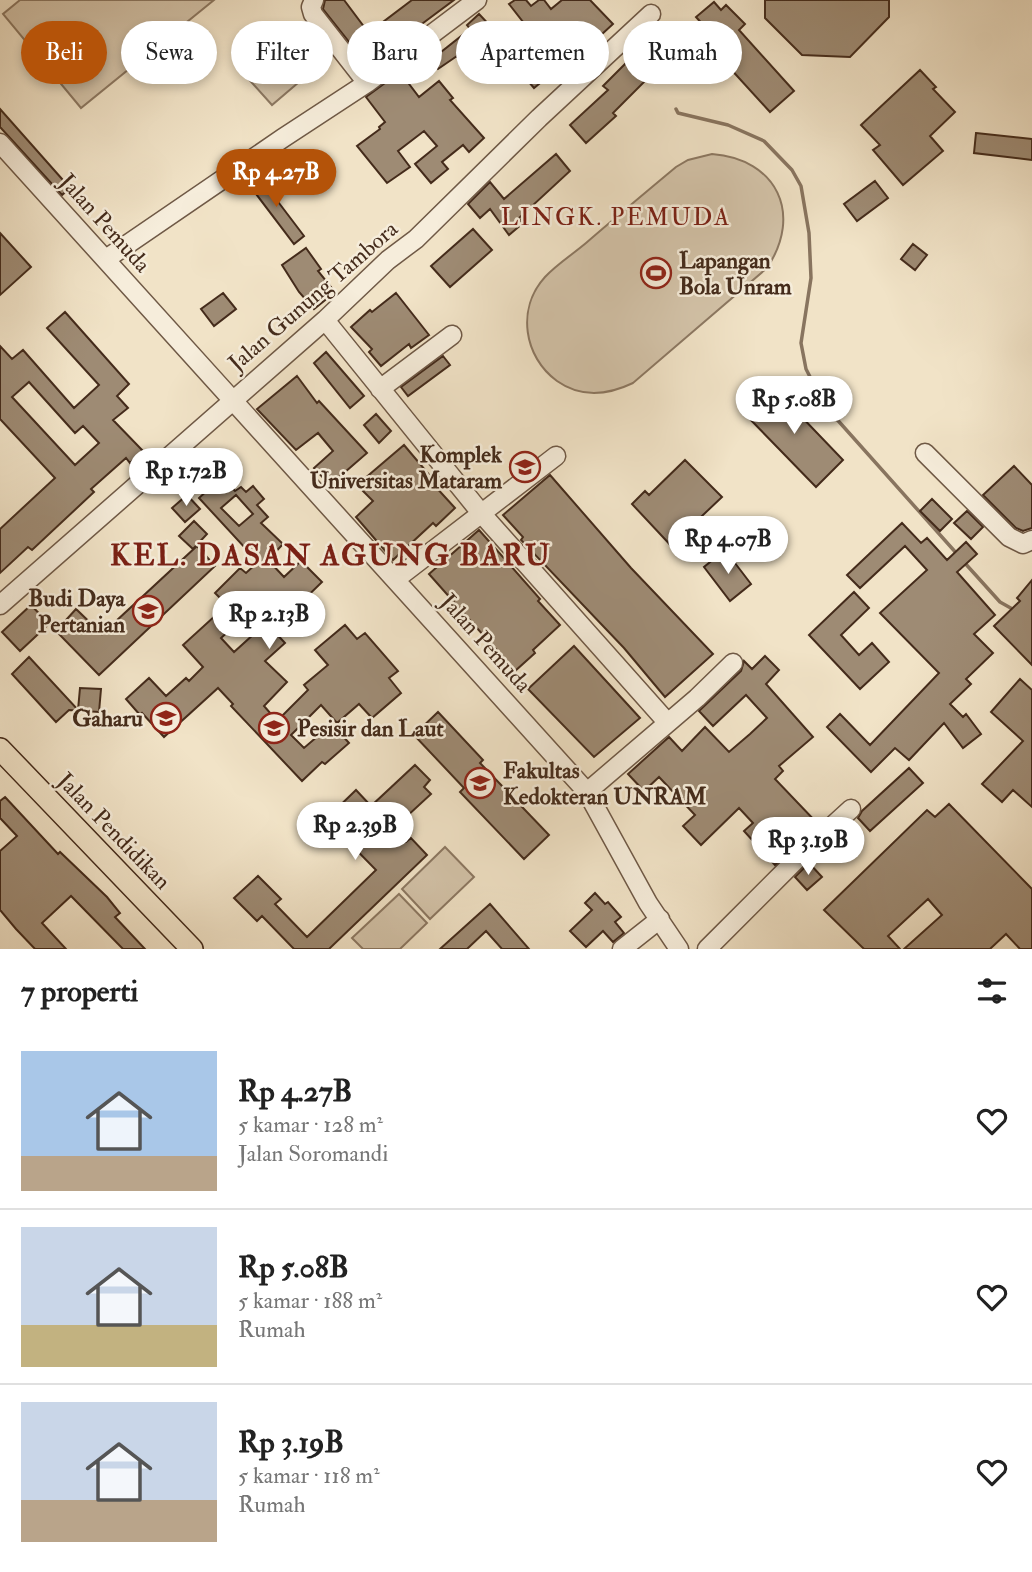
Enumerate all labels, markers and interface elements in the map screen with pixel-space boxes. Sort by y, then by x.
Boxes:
chip: Beli [21,21,107,84]
chip: Sewa [121,21,217,84]
chip: Filter [231,21,333,84]
chip: Baru [347,21,442,84]
chip: Apartemen [456,21,609,84]
chip: Rumah [623,21,742,84]
pin: Rp 4.27B [204,150,348,209]
text: Rp 4.27B [232,157,320,186]
street label: Jalan Pemuda [52,167,157,279]
district label: LINGK. PEMUDA [501,202,731,233]
street label: Jalan Gunung Tambora [222,214,404,378]
place label: Lapangan Bola Unram [679,246,792,301]
sports icon: Lapangan Bola Unram [639,256,673,290]
pin: Rp 5.08B [722,376,866,436]
text: Rp 5.08B [752,384,836,413]
place label: Komplek Universitas Mataram [310,440,503,495]
pin: Rp 1.72B [114,448,258,508]
school or university icon: Komplek Universitas Mataram [508,450,542,484]
text: Rp 1.72B [145,456,227,485]
pin: Rp 4.07B [656,516,800,576]
text: Rp 4.07B [684,524,772,553]
district label: KEL. DASAN AGUNG BARU [110,537,552,574]
place label: Budi Daya Pertanian [28,584,127,639]
street label: Jalan Pemuda [433,587,538,699]
pin: Rp 2.13B [197,592,341,651]
school or university icon: Budi Daya Pertanian [131,594,165,628]
text: Rp 2.13B [228,599,310,628]
school or university icon: Gaharu [149,701,183,735]
place label: Gaharu [72,704,143,733]
school or university icon: Pesisir dan Laut [257,711,291,745]
place label: Pesisir dan Laut [297,714,444,743]
place label: Fakultas Kedokteran UNRAM [503,756,706,811]
street label: Jalan Pendidikan [50,766,177,896]
school or university icon: Fakultas Kedokteran UNRAM [463,766,497,800]
pin: Rp 2.39B [283,802,427,862]
text: Rp 2.39B [313,810,397,839]
pin: Rp 3.19B [736,818,880,877]
text: Rp 3.19B [767,825,849,854]
icon: filters [973,972,1011,1010]
text: 7 properti [21,973,138,1010]
text: Rp 4.27B [238,1073,352,1110]
icon: home [77,1079,161,1163]
icon: heart [973,1102,1011,1140]
text: 5 kamar · 128 m² [238,1110,383,1139]
text: Jalan Soromandi [238,1139,388,1168]
text: Rp 5.08B [238,1249,349,1286]
icon: home [77,1255,161,1339]
icon: heart [973,1278,1011,1316]
text: 5 kamar · 188 m² [238,1286,382,1315]
text: Rumah [238,1315,306,1344]
text: Rp 3.19B [238,1424,344,1461]
icon: home [77,1430,161,1514]
icon: heart [973,1453,1011,1491]
text: 5 kamar · 118 m² [238,1461,380,1490]
text: Rumah [238,1490,306,1519]

